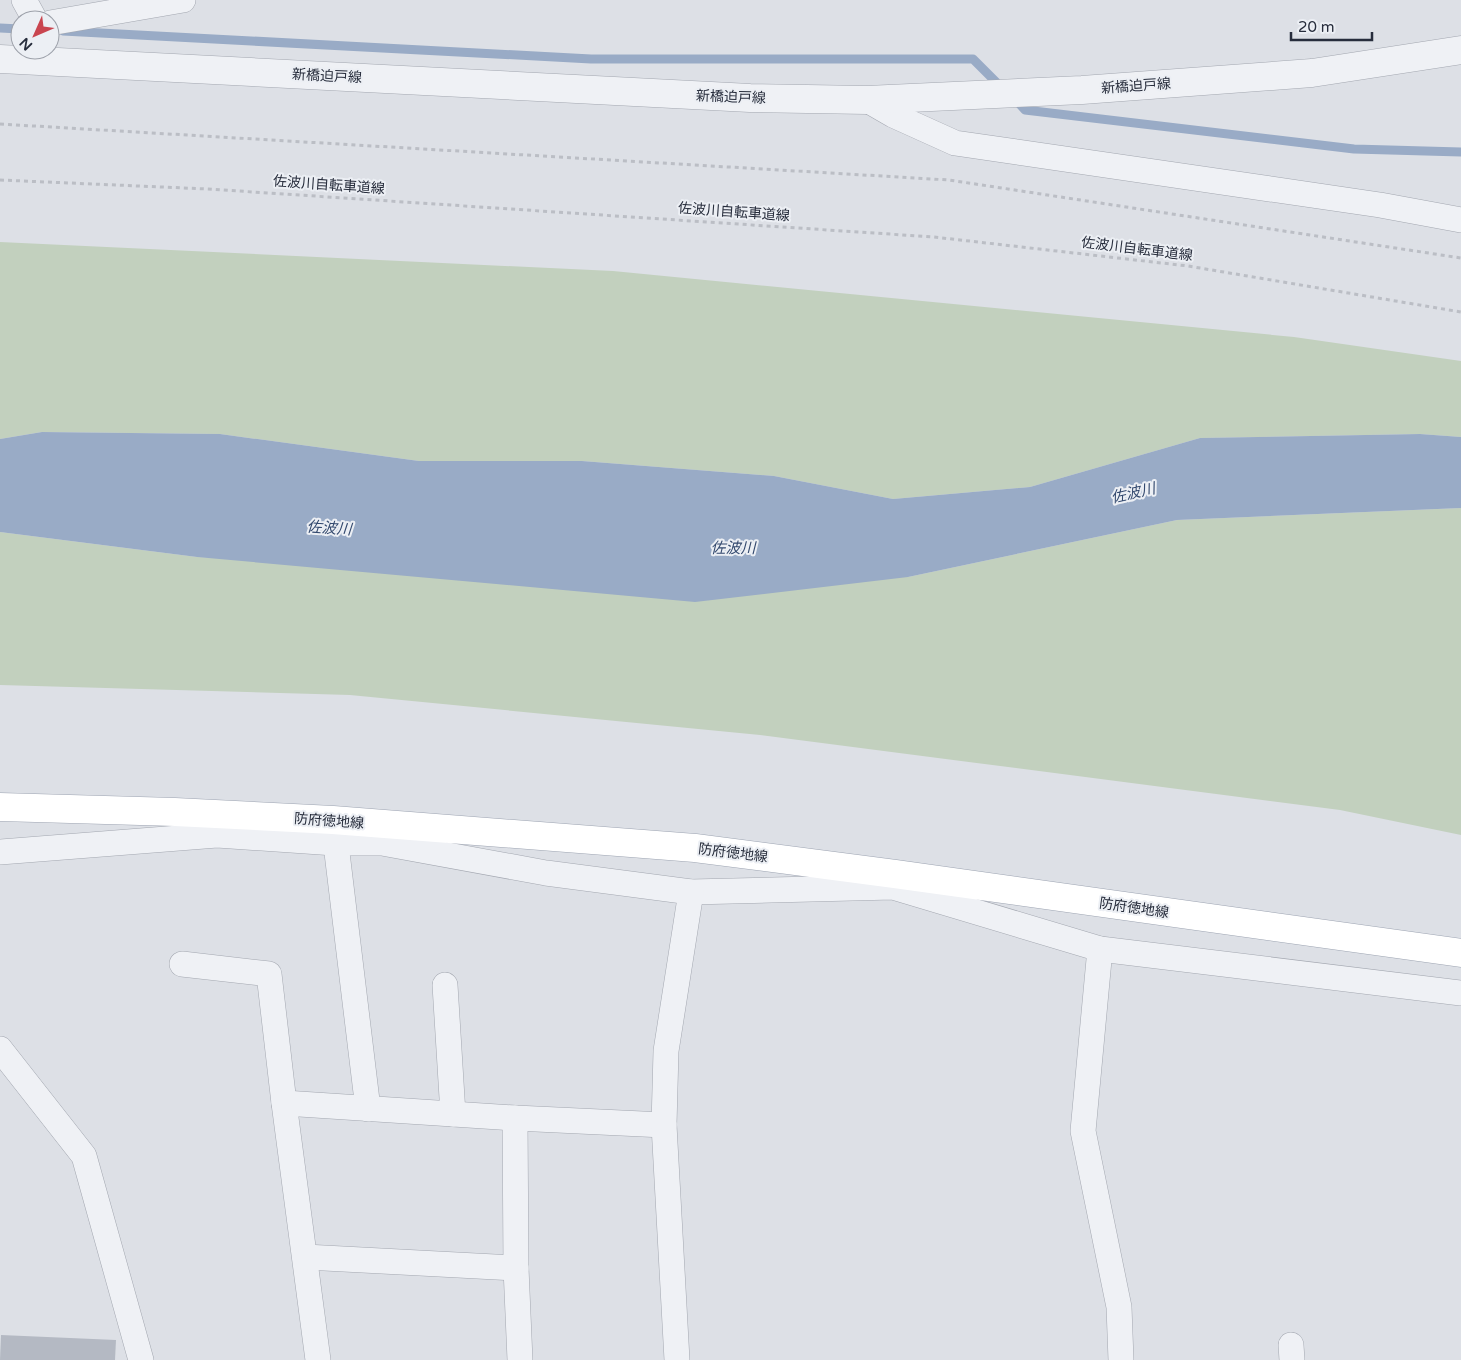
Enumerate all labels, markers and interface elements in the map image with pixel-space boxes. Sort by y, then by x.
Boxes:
north arrow [10,10,60,60]
scale bar [1291,10,1372,42]
text: 20 m [1298,18,1335,36]
text: N [16,34,36,54]
street label: 新橋迫戸線 [292,66,362,86]
street label: 新橋迫戸線 [1100,75,1172,97]
street label: 新橋迫戸線 [696,87,766,107]
street label: 佐波川自転車道線 [273,173,385,197]
street label: 佐波川自転車道線 [678,200,790,224]
street label: 佐波川自転車道線 [1080,234,1194,264]
water label: 佐波川 [1109,479,1159,507]
water label: 佐波川 [306,517,354,539]
water label: 佐波川 [710,539,757,557]
street label: 防府徳地線 [293,810,365,832]
street label: 防府徳地線 [697,840,769,866]
street label: 防府徳地線 [1098,895,1170,921]

